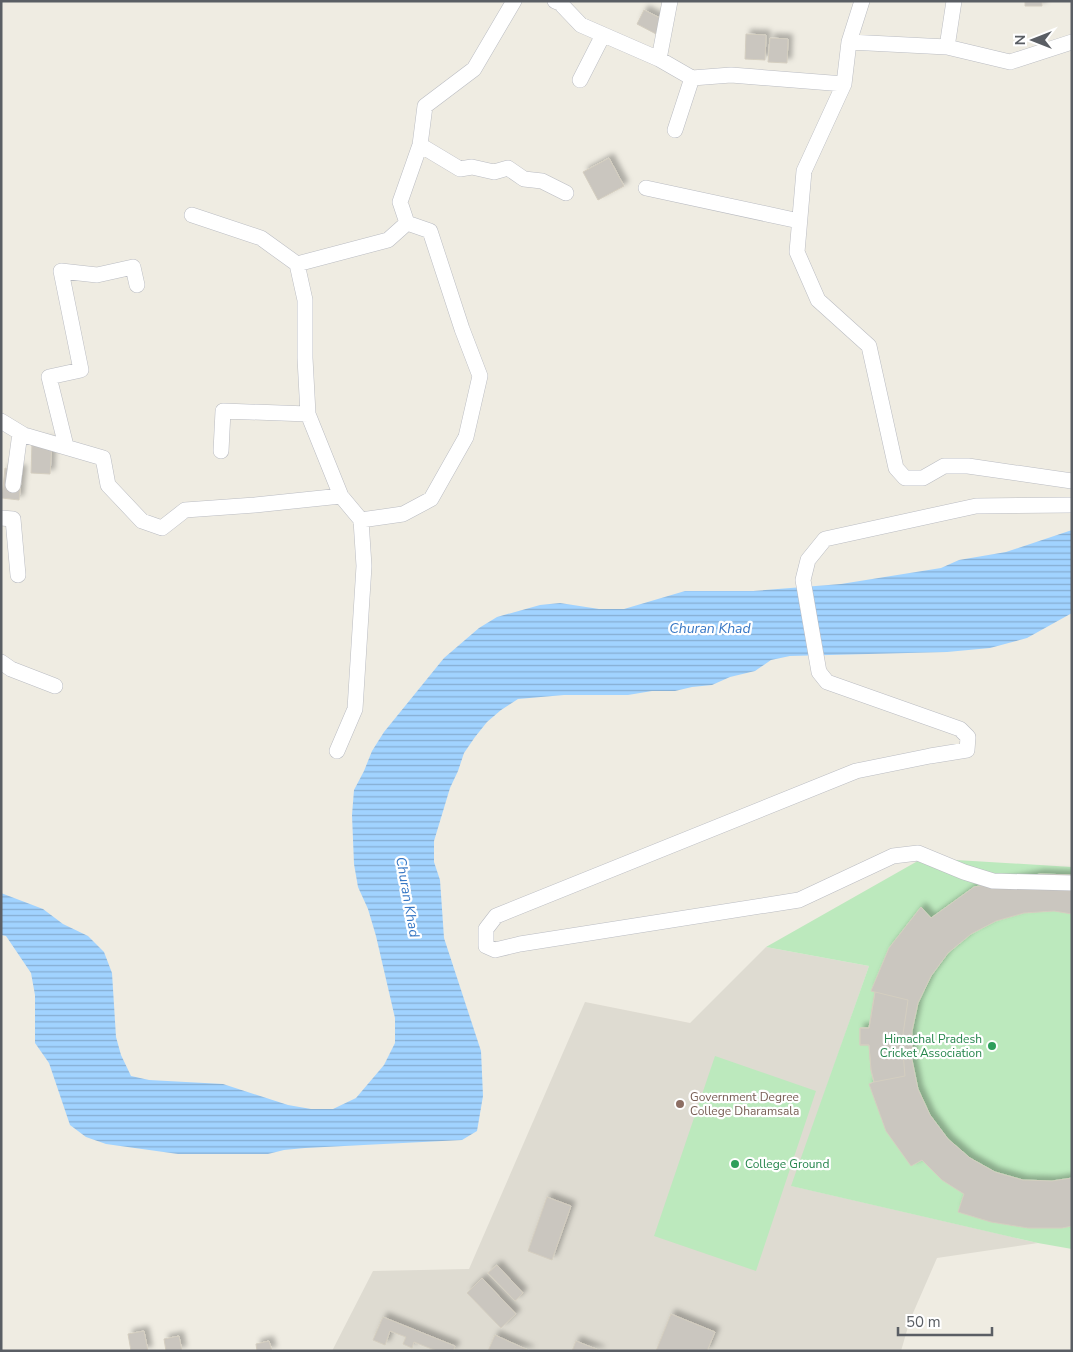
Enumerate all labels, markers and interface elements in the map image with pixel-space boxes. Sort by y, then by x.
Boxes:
north arrow [1008,15,1058,65]
text: N [1011,35,1030,45]
water label: Churan Khad [669,619,752,638]
water label: Churan Khad [391,855,424,940]
place label: Himachal Pradesh Cricket Association [880,1031,982,1061]
marker: Himachal Pradesh Cricket Association [986,1040,998,1052]
place label: Government Degree College Dharamsala [690,1089,799,1119]
marker: Government Degree College Dharamsala [674,1098,686,1110]
place label: College Ground [745,1156,829,1172]
marker: College Ground [729,1158,741,1170]
scale bar [898,1304,992,1336]
text: 50 m [906,1312,941,1332]

